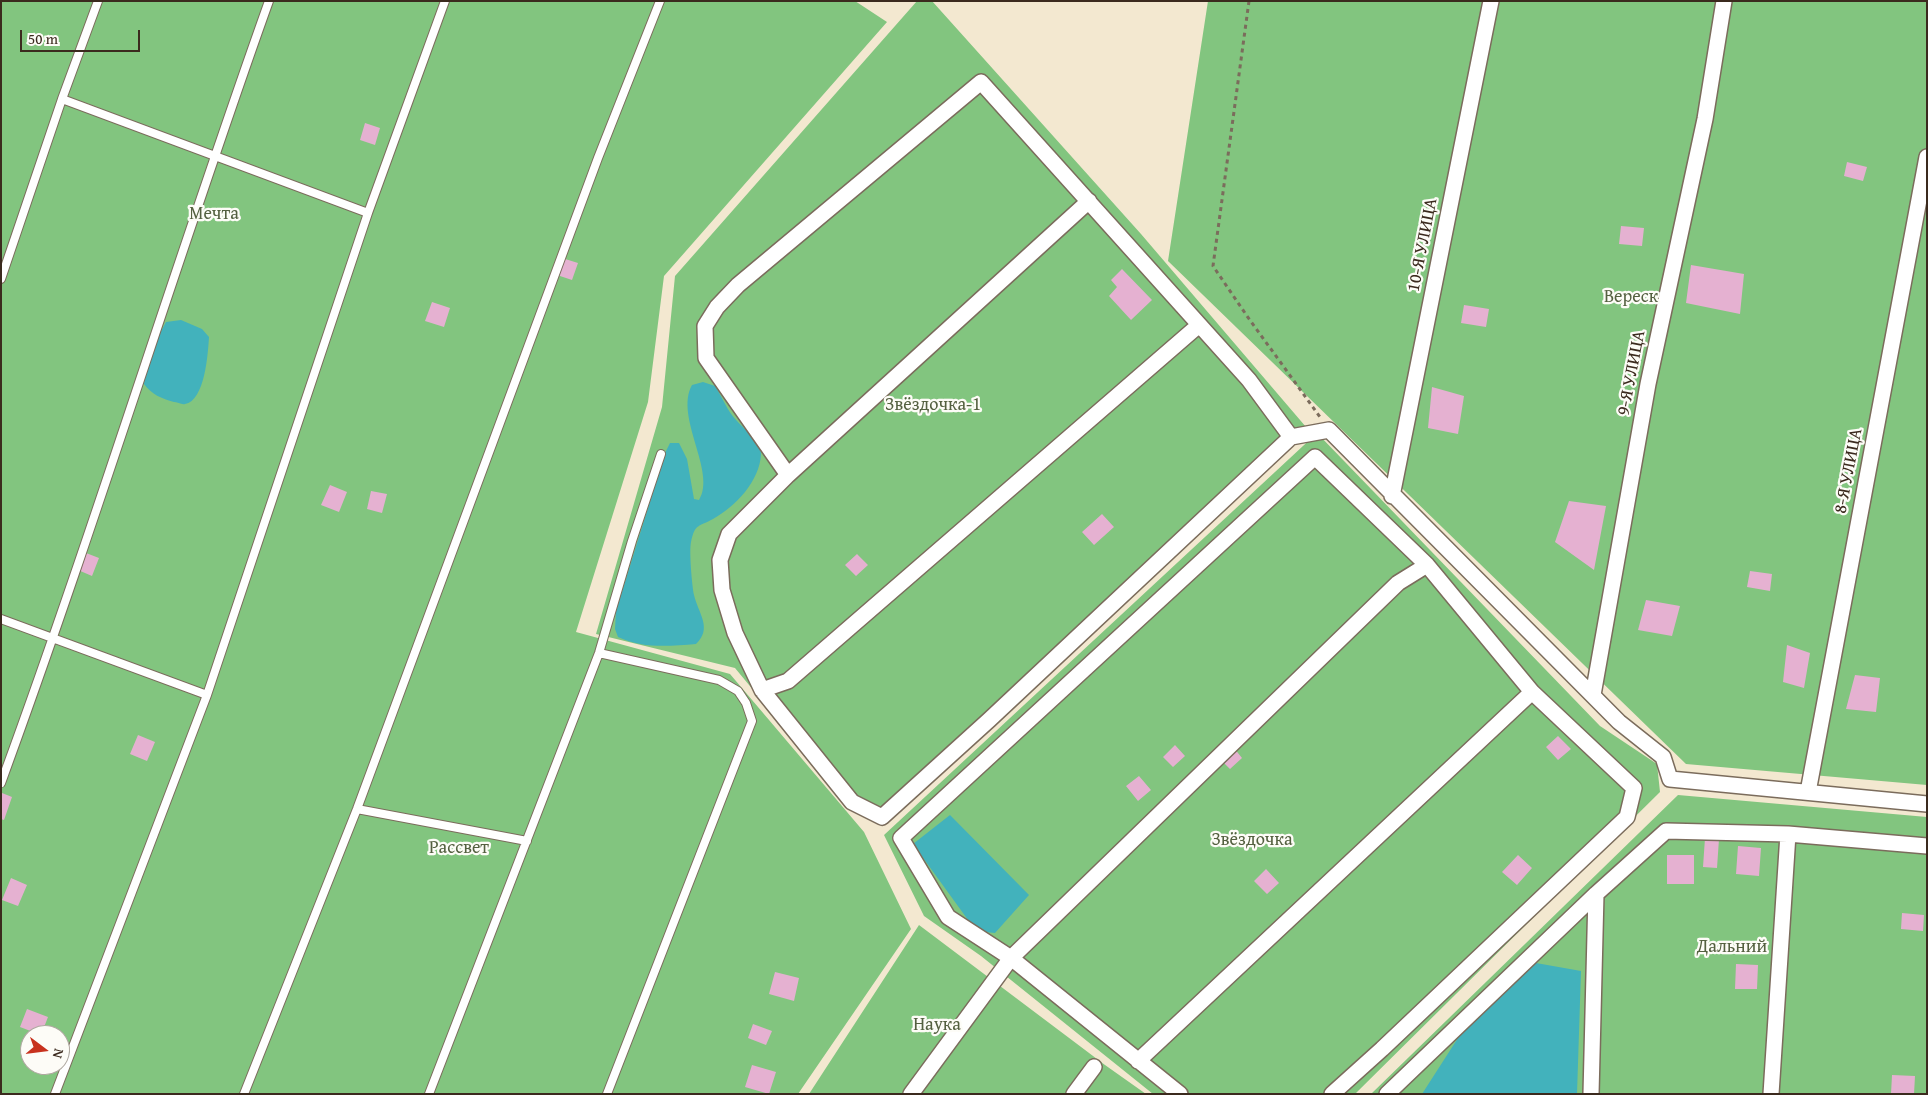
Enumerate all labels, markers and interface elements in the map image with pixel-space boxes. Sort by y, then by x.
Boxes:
scale bar [22,20,142,52]
text: 50 m [28,28,58,49]
street label: 10-Я УЛИЦА [1403,196,1443,294]
park label: Мечта [189,203,239,225]
park label: Вереск [1604,286,1658,308]
street label: 9-Я УЛИЦА [1613,329,1651,417]
park label: Звёздочка-1 [885,394,981,416]
street label: 8-Я УЛИЦА [1830,427,1868,515]
park label: Звёздочка [1212,829,1292,851]
park label: Рассвет [429,837,489,859]
park label: Дальний [1697,936,1767,958]
park label: Наука [913,1014,961,1036]
north arrow [20,1025,70,1075]
text: N [48,1047,69,1061]

